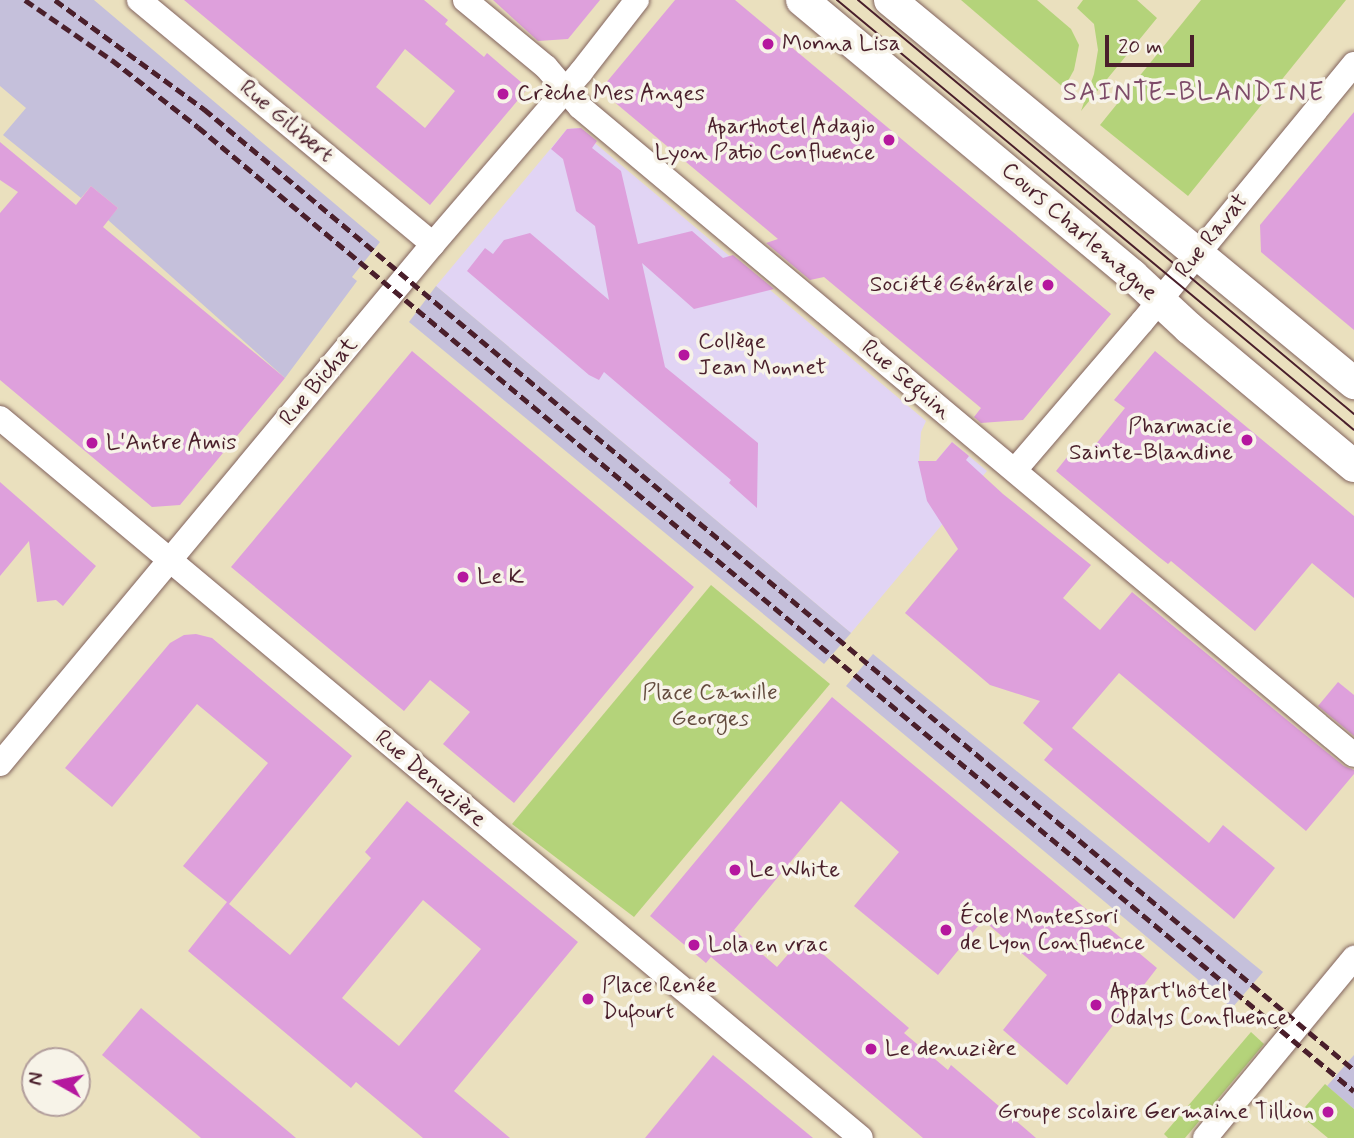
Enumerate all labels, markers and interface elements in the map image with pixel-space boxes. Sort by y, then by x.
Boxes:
scale bar [1109,21,1198,65]
place label: Monna Lisa [782,30,900,58]
text: 20 m [1118,33,1163,61]
marker: Monna Lisa [760,36,776,52]
street label: Rue Gilibert [233,75,339,169]
district label: SAINTE-BLANDINE [1062,78,1326,110]
place label: Crèche Mes Anges [517,80,698,108]
marker: Crèche Mes Anges [495,86,511,102]
place label: Aparthotel Adagio Lyon Patio Confluence [655,113,875,167]
marker: Aparthotel Adagio Lyon Patio Confluence [881,132,897,148]
street label: Cours Charlemagne [995,157,1163,307]
street label: Rue Ravat [1170,189,1254,283]
place label: Société Générale [870,271,1034,299]
marker: Société Générale [1040,277,1056,293]
place label: Collège Jean Monnet [698,328,837,382]
street label: Rue Bichat [274,332,364,432]
street label: Rue Seguin [856,335,956,425]
marker: Collège Jean Monnet [676,347,692,363]
place label: Pharmacie Sainte-Blandine [1069,413,1233,467]
place label: L'Antre Amis [106,429,237,457]
marker: Pharmacie Sainte-Blandine [1239,432,1255,448]
marker: L'Antre Amis [84,435,100,451]
place label: Le K [477,563,525,591]
marker: Le K [455,569,471,585]
park label: Place Camille Georges [643,679,777,733]
street label: Rue Denuzière [369,725,491,833]
place label: Le White [749,856,841,884]
marker: Le White [727,862,743,878]
place label: École Montessori de Lyon Confluence [960,903,1154,957]
marker: École Montessori de Lyon Confluence [938,922,954,938]
place label: Lola en vrac [708,931,825,959]
marker: Lola en vrac [686,937,702,953]
place label: Place Renée Dufourt [602,972,717,1026]
place label: Appart'hôtel Odalys Confluence [1110,978,1286,1032]
marker: Place Renée Dufourt [580,991,596,1007]
marker: Appart'hôtel Odalys Confluence [1088,997,1104,1013]
place label: Le denuzière [885,1035,1007,1063]
marker: Le denuzière [863,1041,879,1057]
north arrow [21,1047,91,1117]
text: N [23,1071,50,1087]
place label: Groupe scolaire Germaine Tillion [1003,1098,1314,1126]
marker: Groupe scolaire Germaine Tillion [1320,1104,1336,1120]

